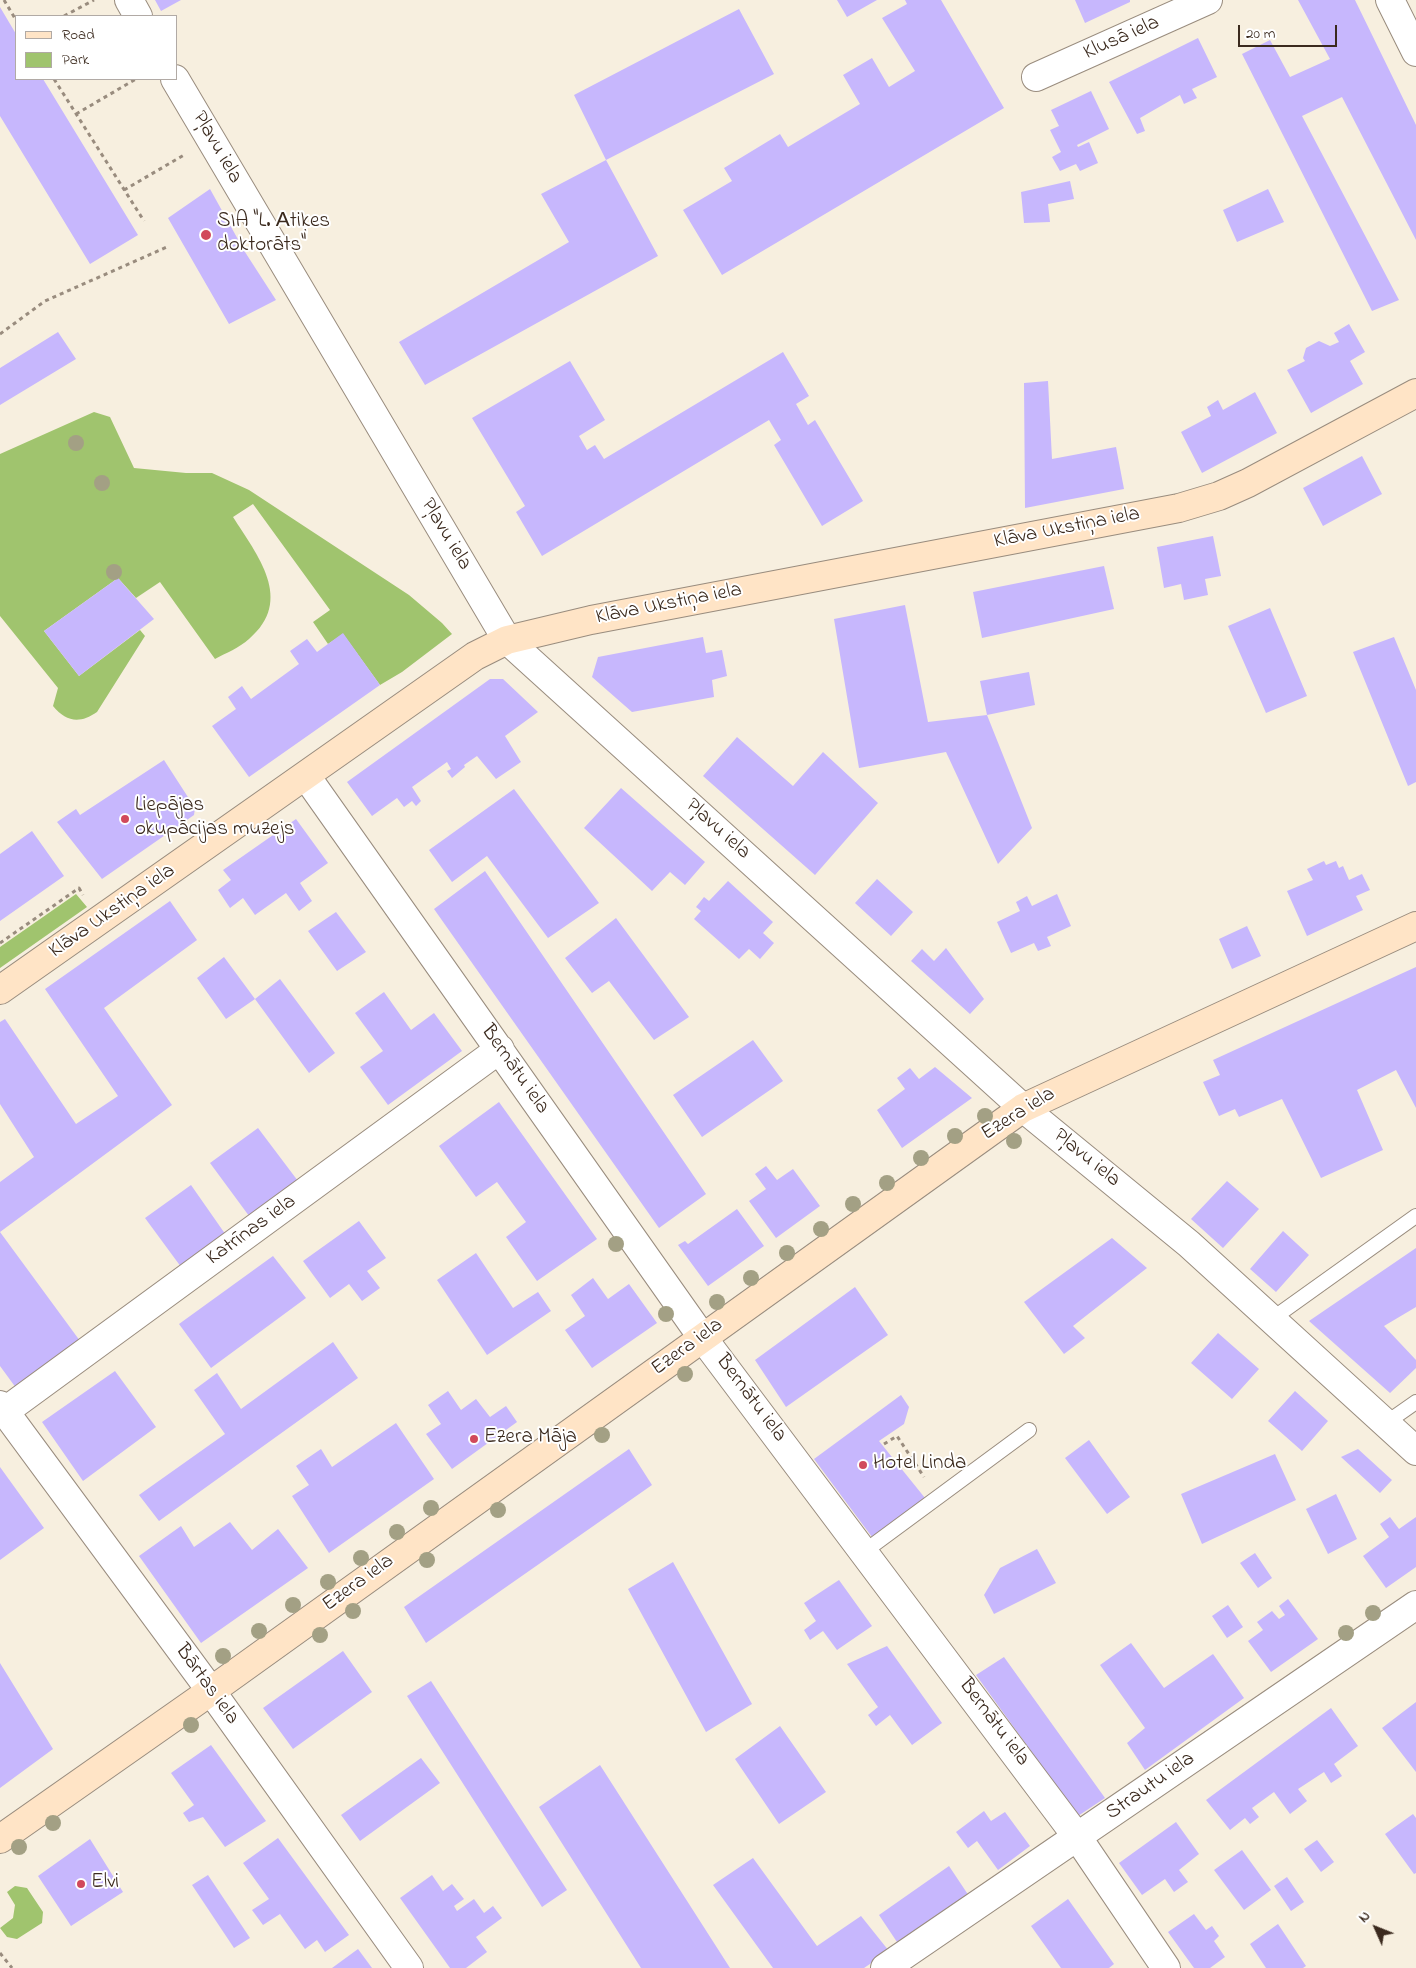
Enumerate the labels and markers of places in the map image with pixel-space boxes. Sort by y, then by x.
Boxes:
place label: SIA "L. Аtiķes doktorāts" [217,210,330,260]
marker: SIA "L. Аtiķes doktorāts" [199,228,213,242]
place label: Liepājas okupācijas muzejs [135,794,294,844]
marker: Liepājas okupācijas muzejs [119,813,131,825]
place label: Ezera Māja [484,1426,577,1452]
marker: Ezera Māja [468,1433,480,1445]
place label: Hotel Linda [873,1452,966,1478]
marker: Hotel Linda [857,1459,869,1471]
place label: Elvi [91,1871,119,1897]
marker: Elvi [75,1878,87,1890]

